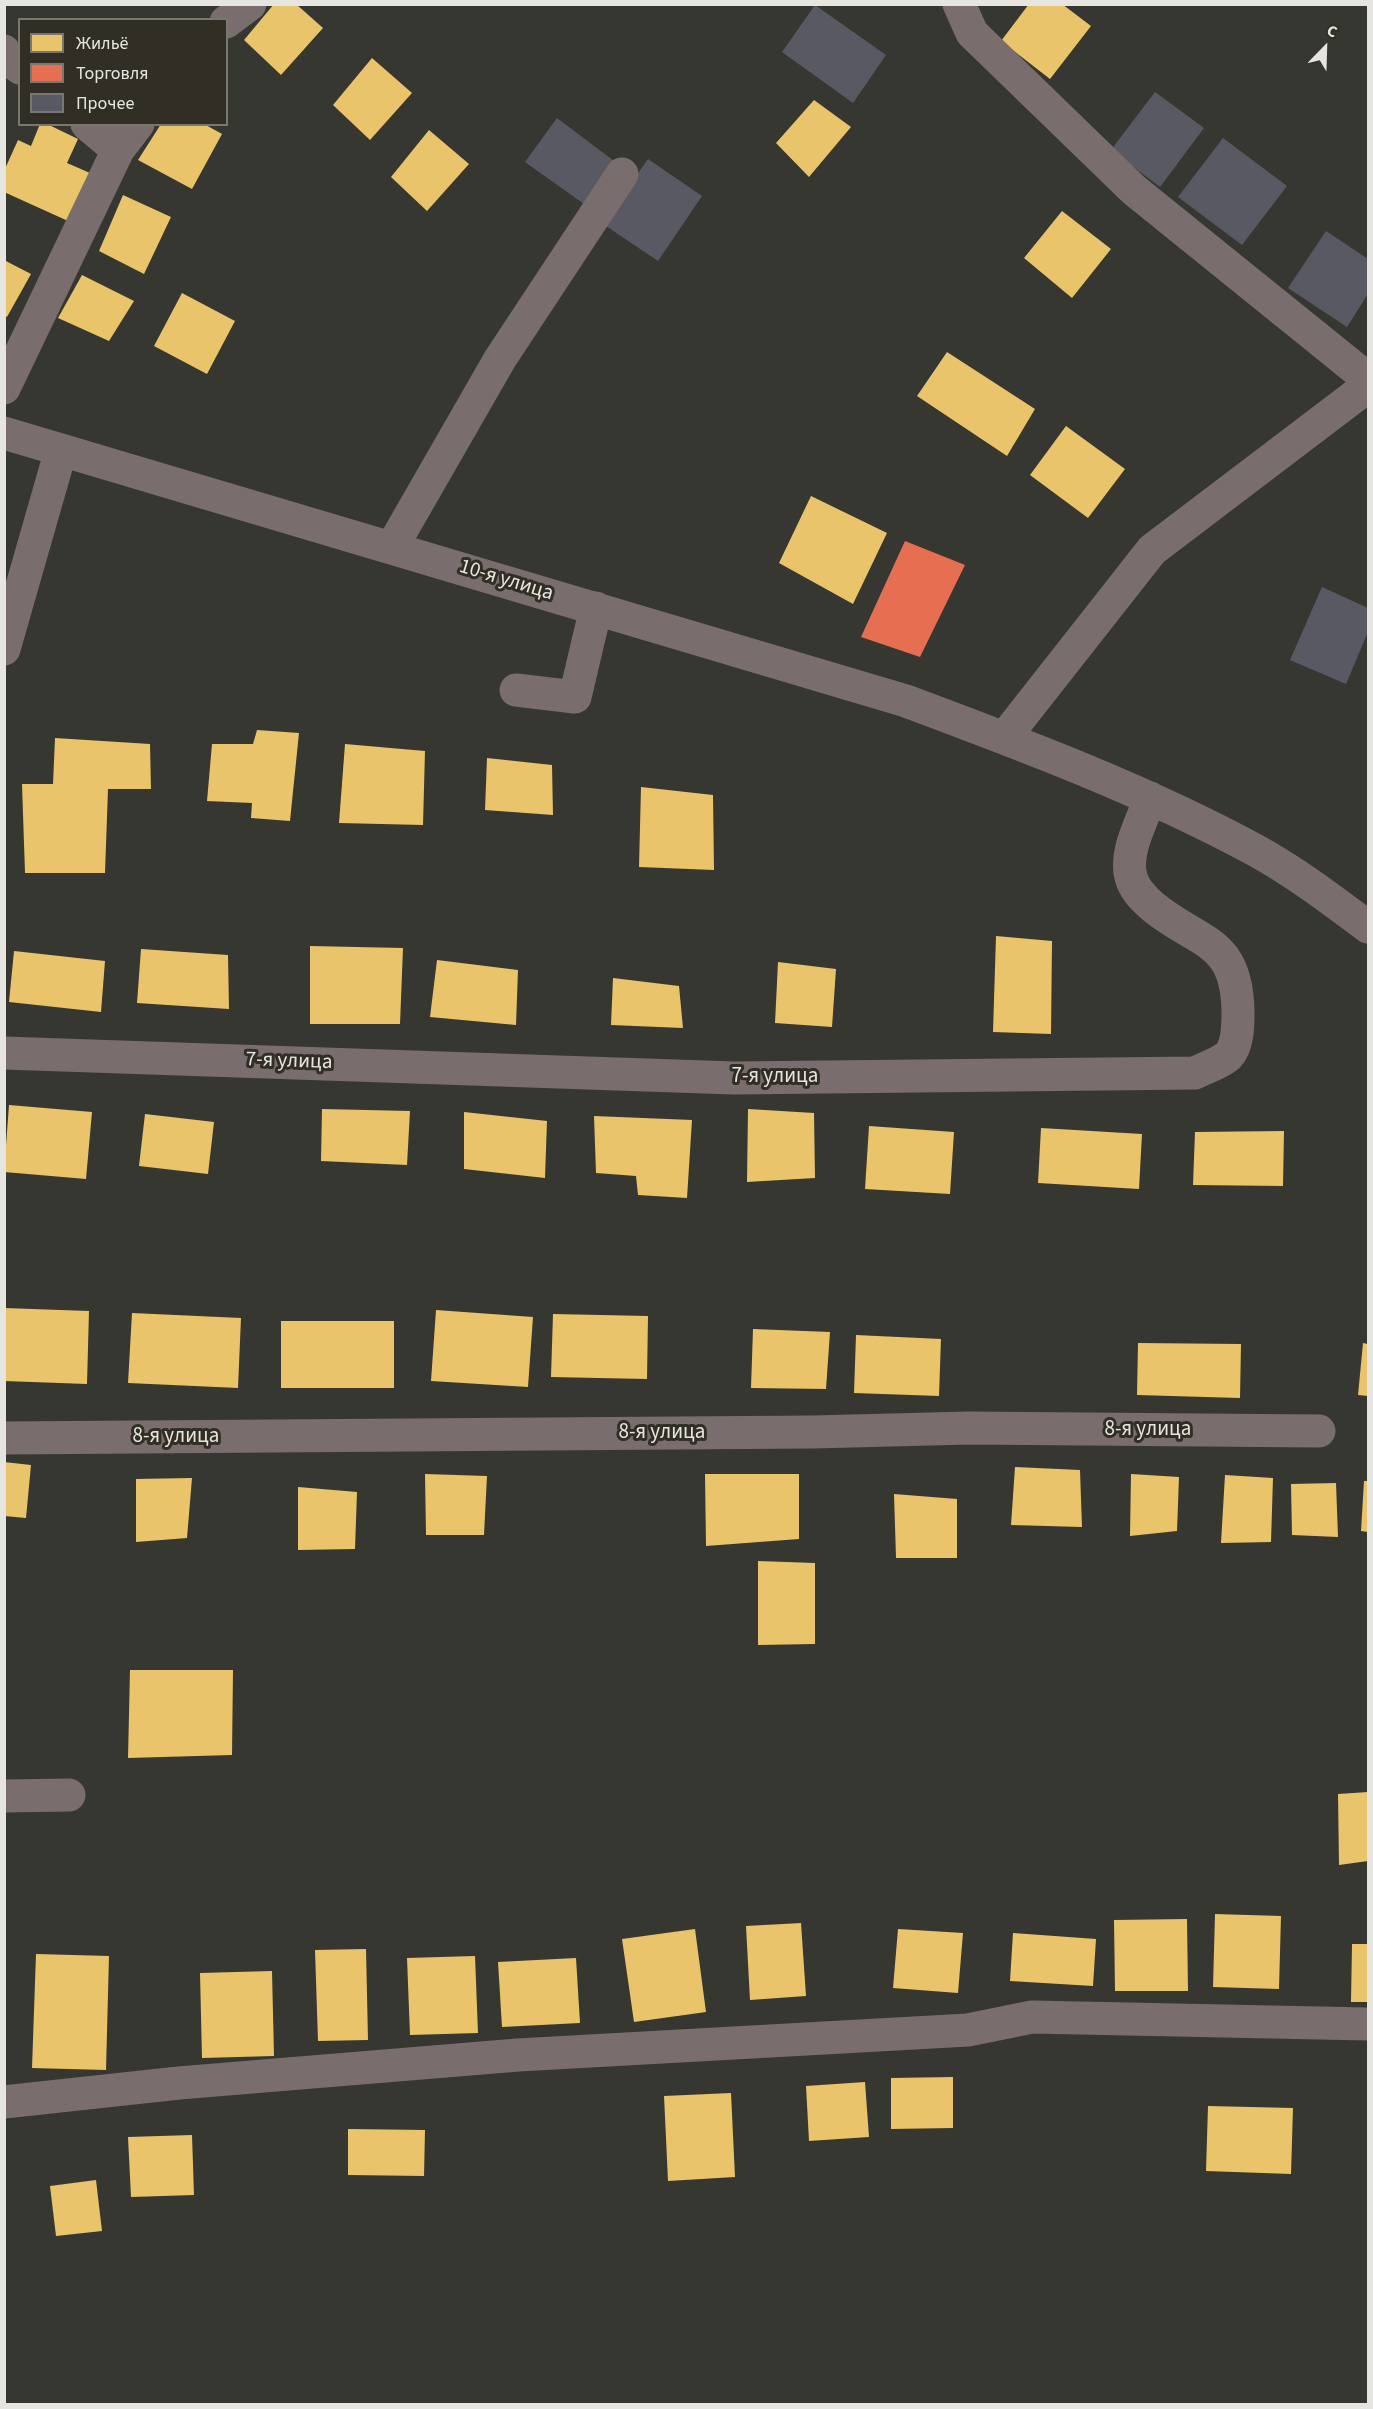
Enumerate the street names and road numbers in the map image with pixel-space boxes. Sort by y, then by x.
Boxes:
street label: 10-я улица [456,555,556,607]
street label: 7-я улица [245,1048,333,1076]
street label: 7-я улица [732,1064,818,1090]
street label: 8-я улица [1105,1417,1191,1443]
street label: 8-я улица [619,1420,705,1446]
street label: 8-я улица [133,1424,219,1450]

